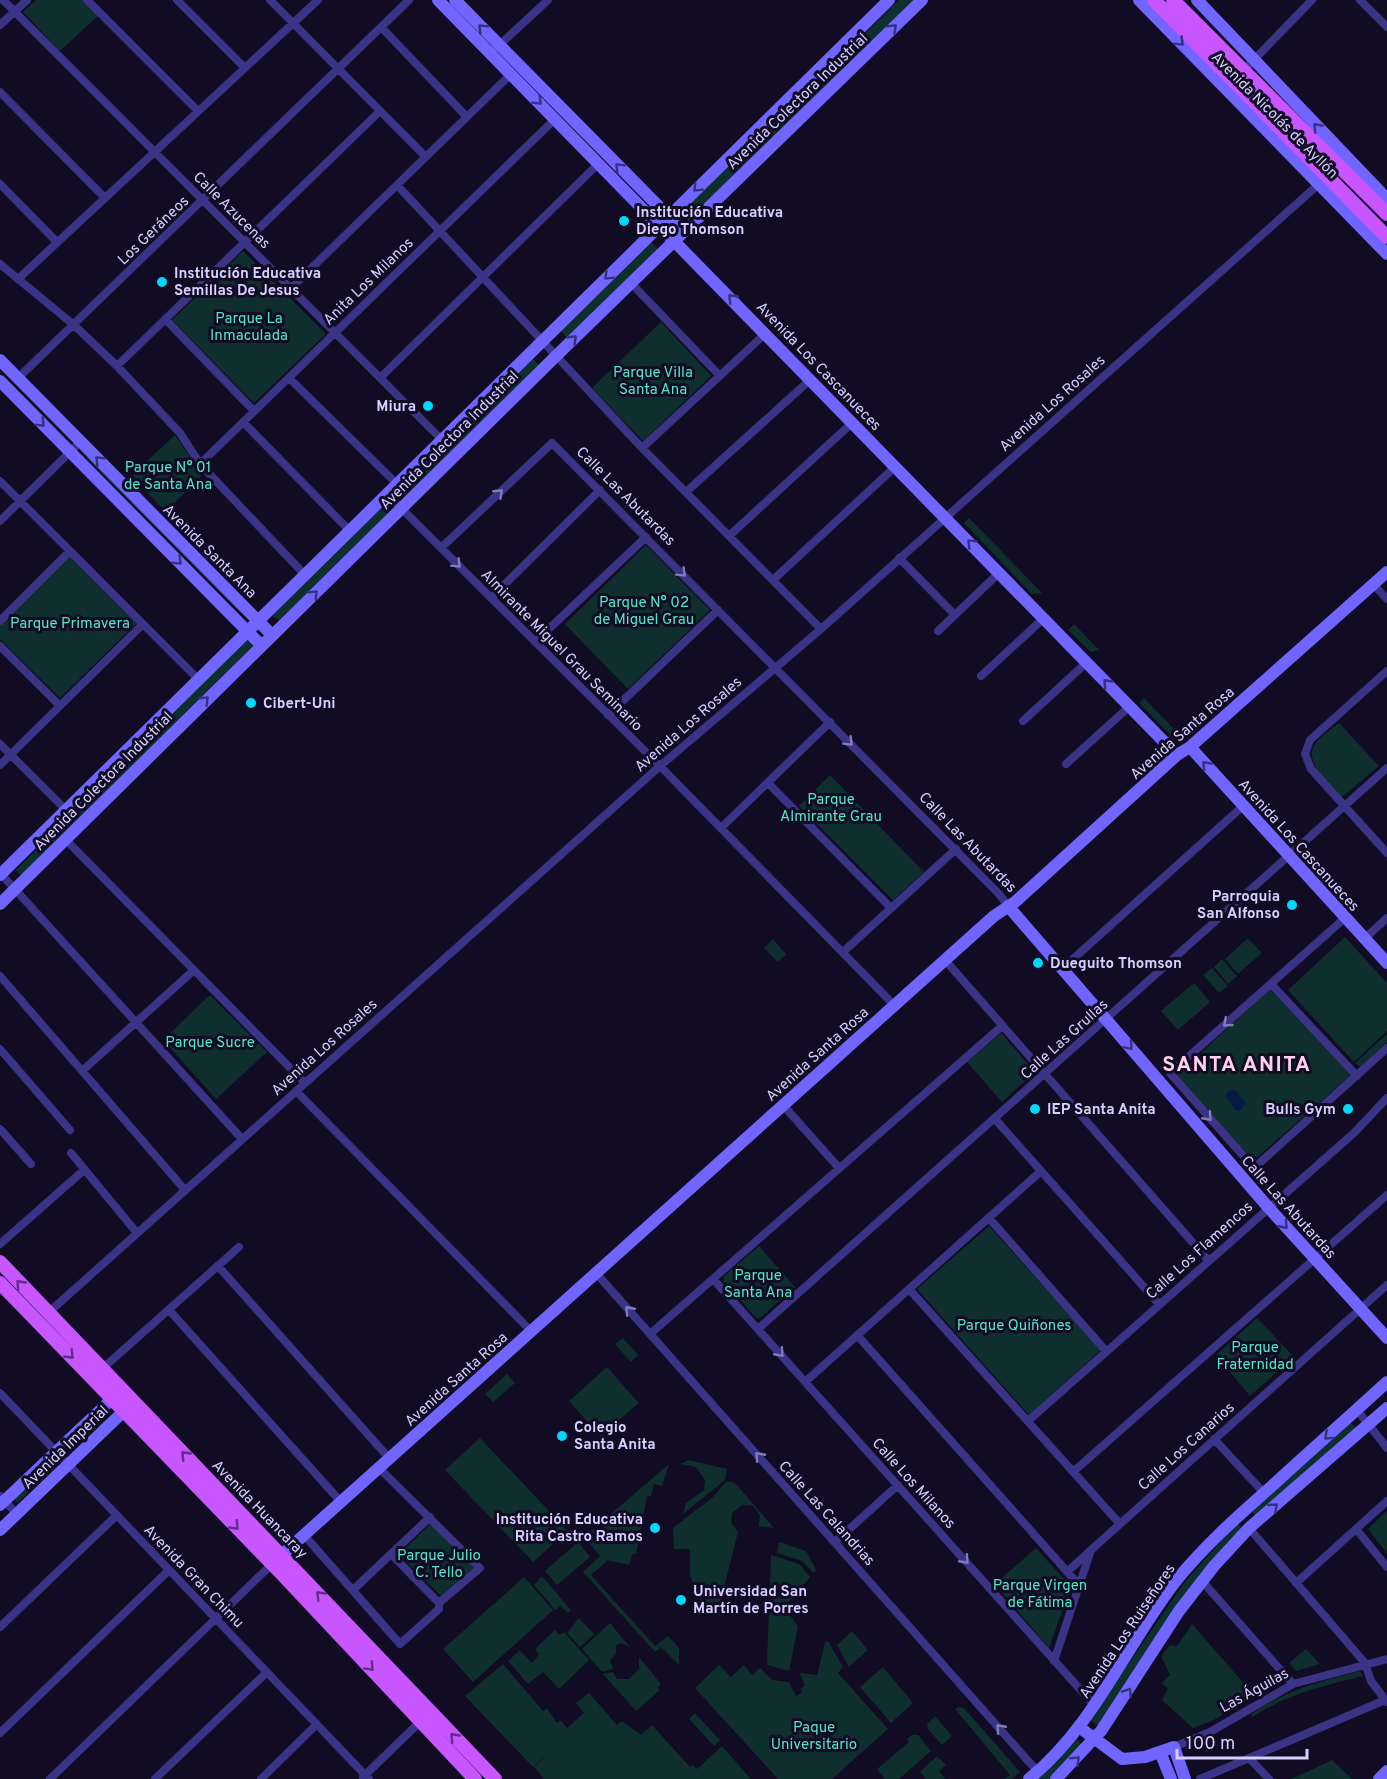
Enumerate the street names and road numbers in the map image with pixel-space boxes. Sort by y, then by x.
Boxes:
street label: Avenida Colectora Industrial [723,30,873,175]
street label: Avenida Nicolás de Ayllón [1207,49,1341,183]
street label: Calle Azucenas [188,168,274,254]
street label: Los Geráneos [114,192,194,270]
street label: Anita Los Milanos [320,234,418,330]
street label: Avenida Los Cascanueces [751,299,885,436]
street label: Avenida Los Rosales [996,352,1110,457]
street label: Avenida Colectora Industrial [377,368,524,515]
street label: Calle Las Abutardas [571,443,679,551]
street label: Avenida Santa Ana [158,501,260,603]
street label: Almirante Miguel Grau Seminario [476,566,646,736]
street label: Avenida Los Rosales [631,673,747,777]
street label: Avenida Santa Rosa [1127,684,1239,785]
street label: Avenida Colectora Industrial [31,709,178,856]
street label: Avenida Los Cascanueces [1233,776,1363,916]
street label: Calle Las Abutardas [914,789,1020,897]
street label: Avenida Los Rosales [268,996,382,1101]
street label: Calle Las Grullas [1017,996,1113,1084]
street label: Avenida Santa Rosa [763,1004,873,1106]
street label: Calle Las Abutardas [1236,1152,1339,1264]
street label: Calle Los Flamencos [1143,1198,1257,1304]
street label: Avenida Santa Rosa [402,1329,512,1431]
street label: Calle Los Canarios [1135,1399,1239,1495]
street label: Avenida Imperial [19,1402,113,1494]
street label: Calle Los Milanos [867,1435,959,1533]
street label: Avenida Huancaray [207,1457,311,1563]
street label: Calle Las Calandrias [774,1457,878,1571]
street label: Avenida Gran Chimu [139,1521,247,1633]
street label: Avenida Los Ruiseñores [1076,1561,1181,1703]
street label: Las Águilas [1216,1664,1292,1718]

